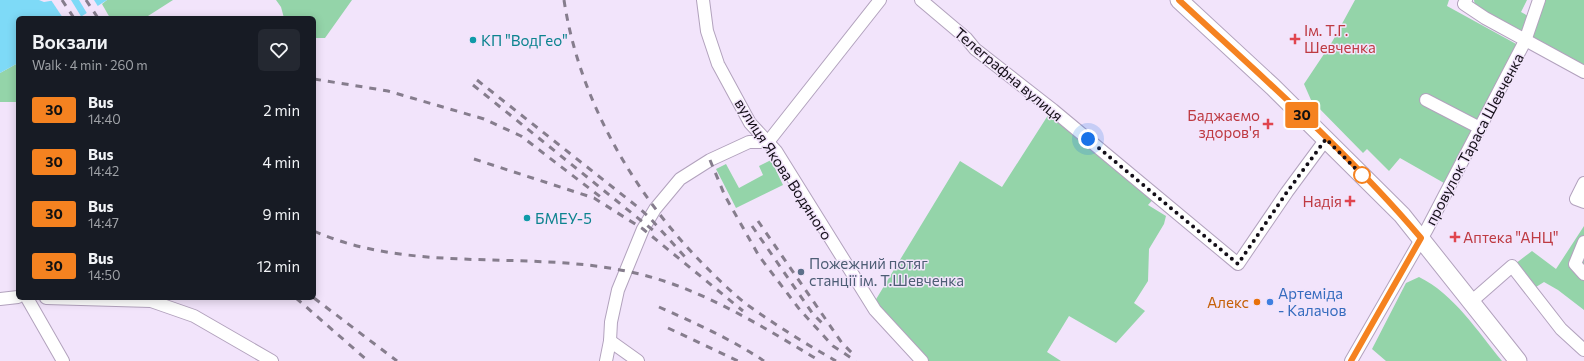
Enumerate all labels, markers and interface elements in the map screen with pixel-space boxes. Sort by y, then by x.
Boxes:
place label: Ім. Т.Г. Шевченка [1304,21,1376,56]
street label: Телеграфна вулиця [951,23,1067,125]
button: heart [258,29,300,71]
text: Вокзали [32,30,108,53]
place label: КП "ВодГео" [481,31,568,49]
marker: Ім. Т.Г. Шевченка [1289,33,1301,45]
marker: КП "ВодГео" [468,35,478,45]
street label: провулок Тараса Шевченка [1421,50,1527,228]
text: Walk · 4 min · 260 m [32,57,148,73]
text: Bus [88,93,113,111]
street label: вулиця Якова Водяного [731,95,837,243]
text: 30 [45,101,63,118]
text: 2 min [263,101,300,119]
line badge: 30 [1284,102,1320,128]
place label: Баджаємо здоров'я [1187,106,1260,141]
text: 30 [1293,106,1311,123]
text: 14:40 [88,111,121,127]
marker: Баджаємо здоров'я [1263,119,1273,129]
your location [1078,129,1098,149]
text: Bus [88,145,113,163]
text: 30 [45,153,63,170]
text: 4 min [263,153,300,171]
text: 14:42 [88,163,119,179]
unlabelled marker [1353,166,1371,184]
place label: Надія [1302,192,1342,210]
marker: Надія [1345,196,1355,206]
text: Bus [88,197,113,215]
text: 30 [45,205,63,222]
text: 9 min [262,205,300,223]
place label: БМЕУ-5 [535,209,592,227]
marker: БМЕУ-5 [522,213,532,223]
text: 14:47 [88,215,119,231]
place label: Аптека "АНЦ" [1463,228,1559,246]
marker: Аптека "АНЦ" [1450,232,1460,242]
text: Bus [88,249,113,267]
place label: Пожежний потяг станції ім. Т.Шевченка [809,254,964,289]
text: 30 [45,257,63,274]
text: 12 min [257,257,300,275]
text: 14:50 [88,267,120,283]
marker: Пожежний потяг станції ім. Т.Шевченка [796,267,806,277]
place label: Артеміда - Калачов [1278,284,1346,319]
place label: Алекс [1207,293,1249,311]
marker: Алекс [1252,297,1262,307]
marker: Артеміда - Калачов [1265,297,1275,307]

